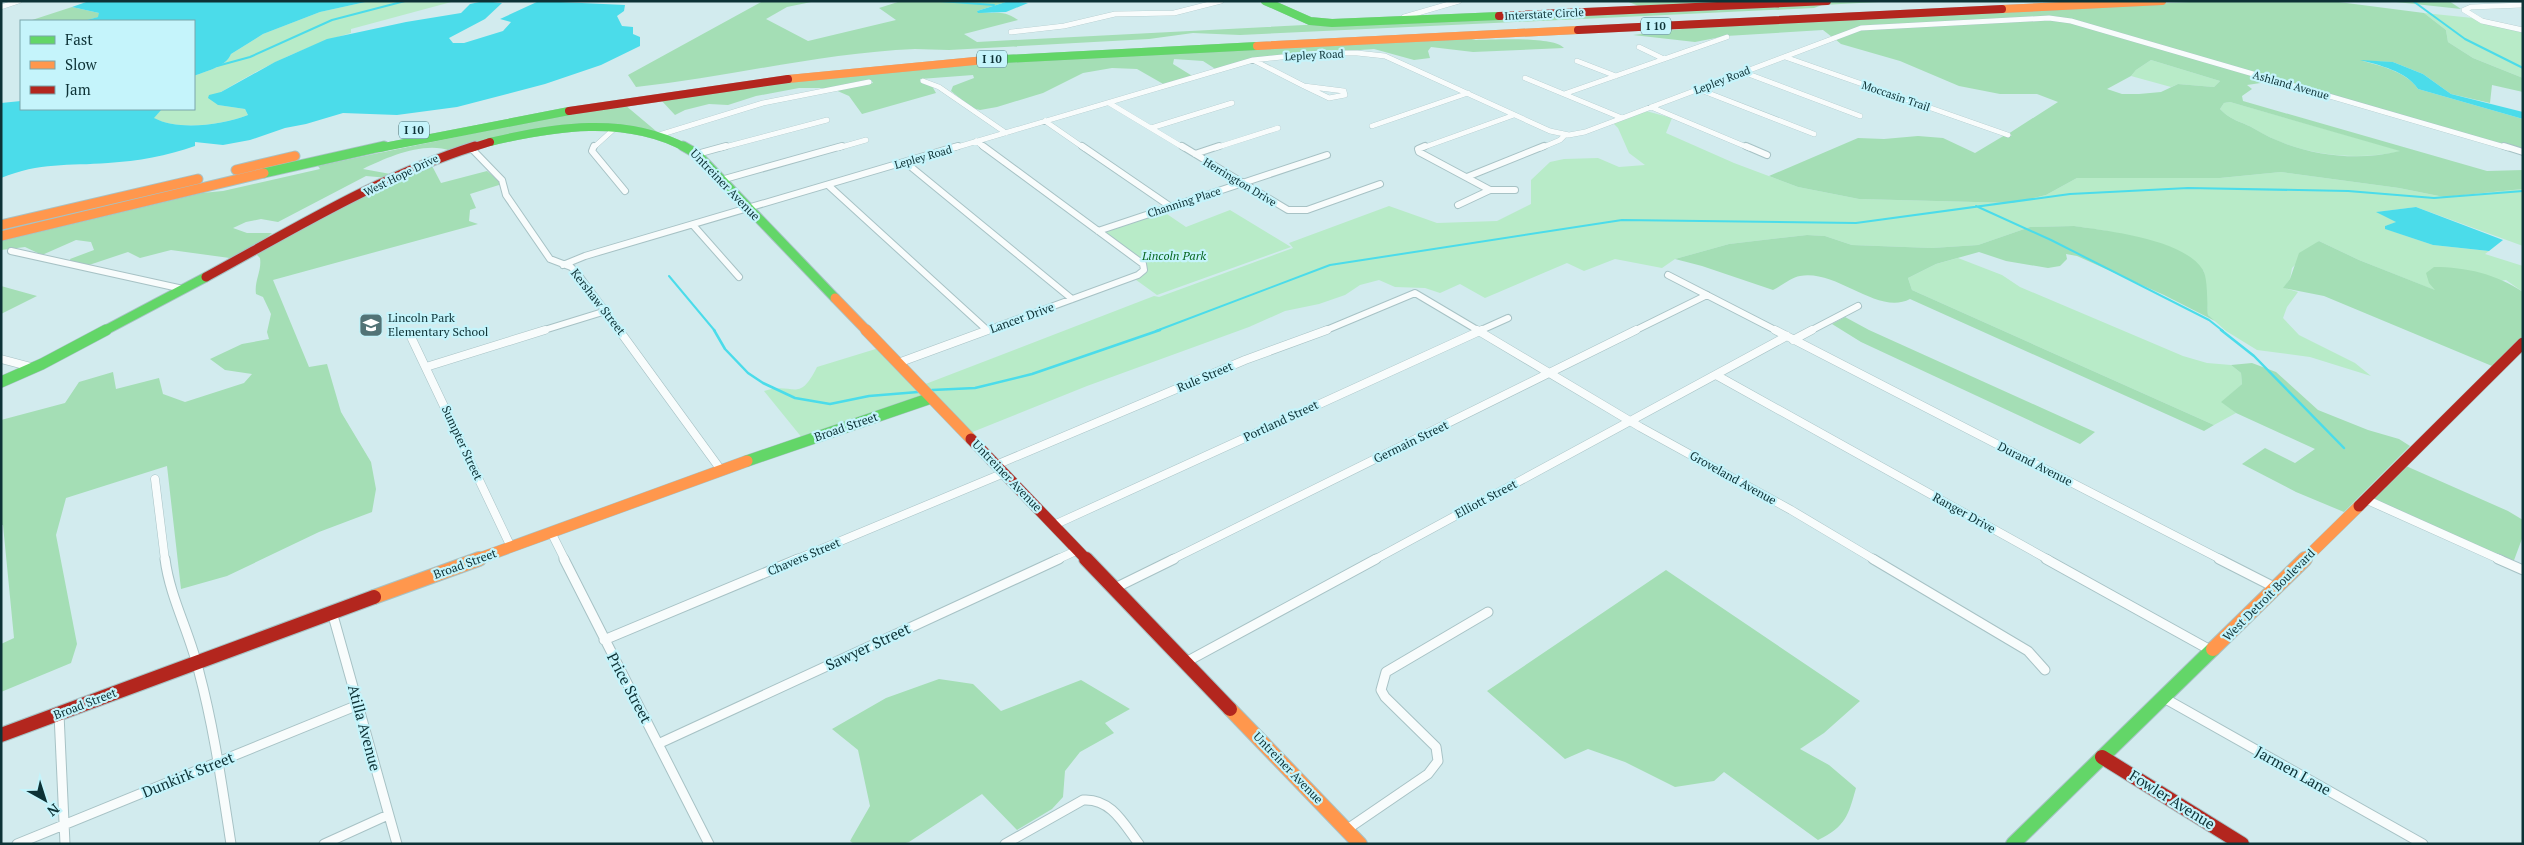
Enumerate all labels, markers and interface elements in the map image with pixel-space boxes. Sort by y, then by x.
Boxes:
street label: Interstate Circle [1504,5,1585,23]
road number: I 10 [1641,18,1671,34]
legend [20,20,195,110]
text: Fast [65,29,93,49]
street label: Lepley Road [1284,46,1344,64]
road number: I 10 [977,51,1007,68]
text: Slow [65,54,98,74]
street label: Lepley Road [1692,63,1752,97]
street label: Ashland Avenue [2251,67,2331,103]
street label: Moccasin Trail [1860,78,1932,114]
text: Jam [65,79,91,99]
road number: I 10 [399,122,429,138]
street label: Lepley Road [893,142,953,172]
street label: Untreiner Avenue [687,146,763,224]
street label: West Hope Drive [361,151,441,199]
street label: Herrington Drive [1201,155,1280,210]
street label: Channing Place [1146,183,1223,220]
park label: Lincoln Park [1141,248,1206,263]
street label: Kershaw Street [568,266,629,338]
street label: Lancer Drive [988,299,1056,336]
place label: Lincoln Park Elementary School [388,310,489,339]
school or university icon: Lincoln Park Elementary School [358,312,384,338]
street label: Rule Street [1175,358,1235,395]
street label: Portland Street [1241,396,1321,444]
street label: Sumpter Street [439,403,486,483]
street label: Broad Street [812,408,880,444]
street label: Germain Street [1371,417,1451,466]
street label: Untreiner Avenue [969,437,1045,515]
street label: Durand Avenue [1995,438,2075,489]
street label: Groveland Avenue [1687,448,1779,508]
street label: Elliott Street [1452,476,1520,521]
street label: Ranger Drive [1930,489,1998,536]
street label: Chavers Street [765,534,843,579]
street label: Broad Street [431,545,499,582]
street label: West Detroit Boulevard [2220,545,2318,644]
street label: Sawyer Street [822,618,914,674]
street label: Price Street [603,649,657,727]
street label: Atilla Avenue [344,682,386,773]
street label: Broad Street [51,684,119,722]
street label: Untreiner Avenue [1250,729,1326,807]
street label: Jarmen Lane [2252,741,2335,799]
street label: Dunkirk Street [139,746,237,802]
street label: Fowler Avenue [2126,765,2219,833]
north arrow [20,775,70,825]
text: N [43,800,64,821]

